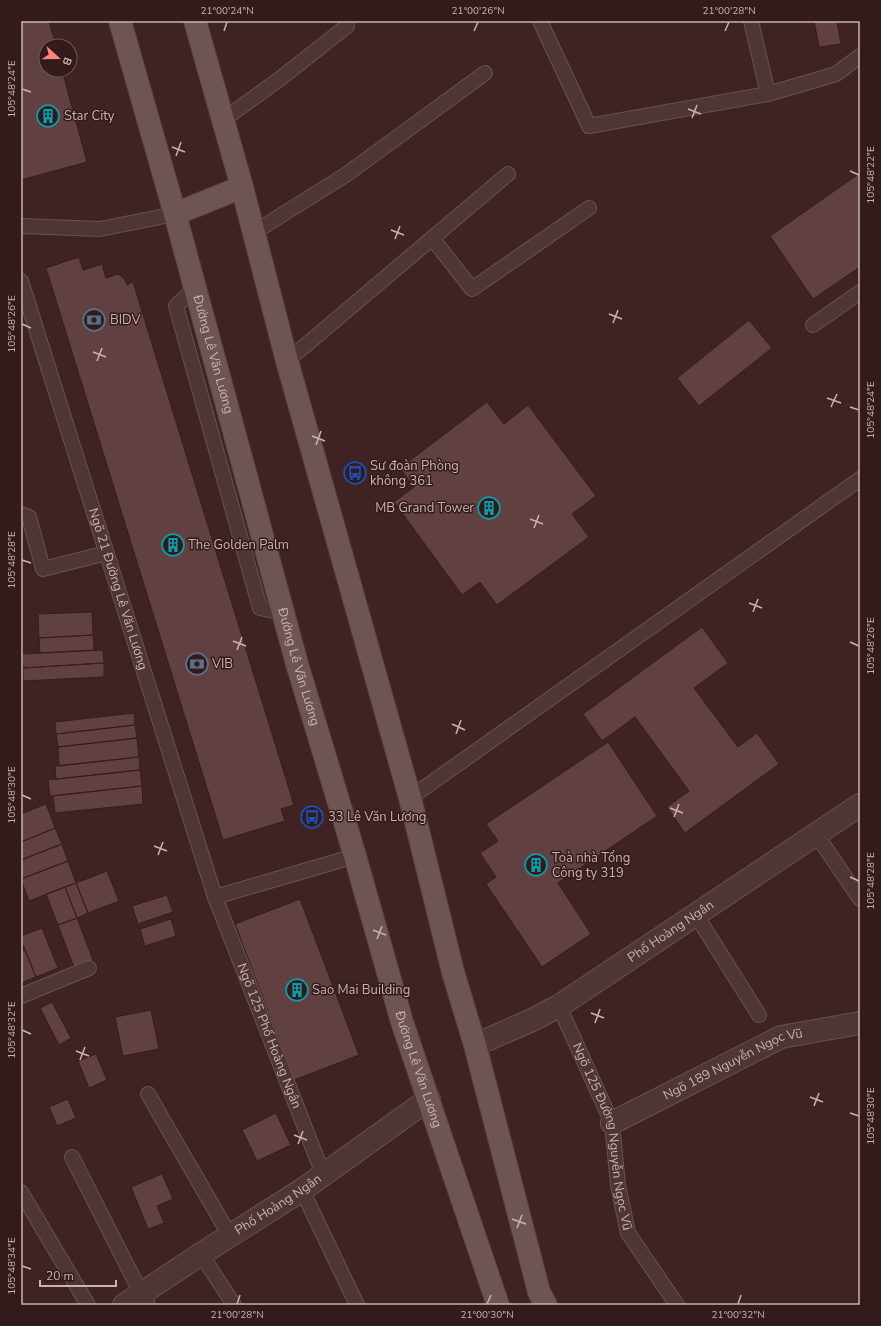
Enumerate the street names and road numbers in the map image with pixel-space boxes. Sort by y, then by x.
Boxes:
street label: Đường Lê Văn Lương [188,292,238,416]
street label: Ngõ 21 Đường Lê Văn Lương [84,506,152,672]
street label: Đường Lê Văn Lương [273,605,324,728]
street label: Phố Hoàng Ngân [624,896,717,967]
street label: Ngõ 125 Phố Hoàng Ngân [233,961,306,1111]
street label: Đường Lê Văn Lương [390,1008,446,1130]
street label: Ngõ 189 Nguyễn Ngọc Vũ [660,1024,804,1104]
street label: Ngõ 125 Đường Nguyễn Ngọc Vũ [568,1040,636,1232]
street label: Phố Hoàng Ngân [231,1170,325,1239]

